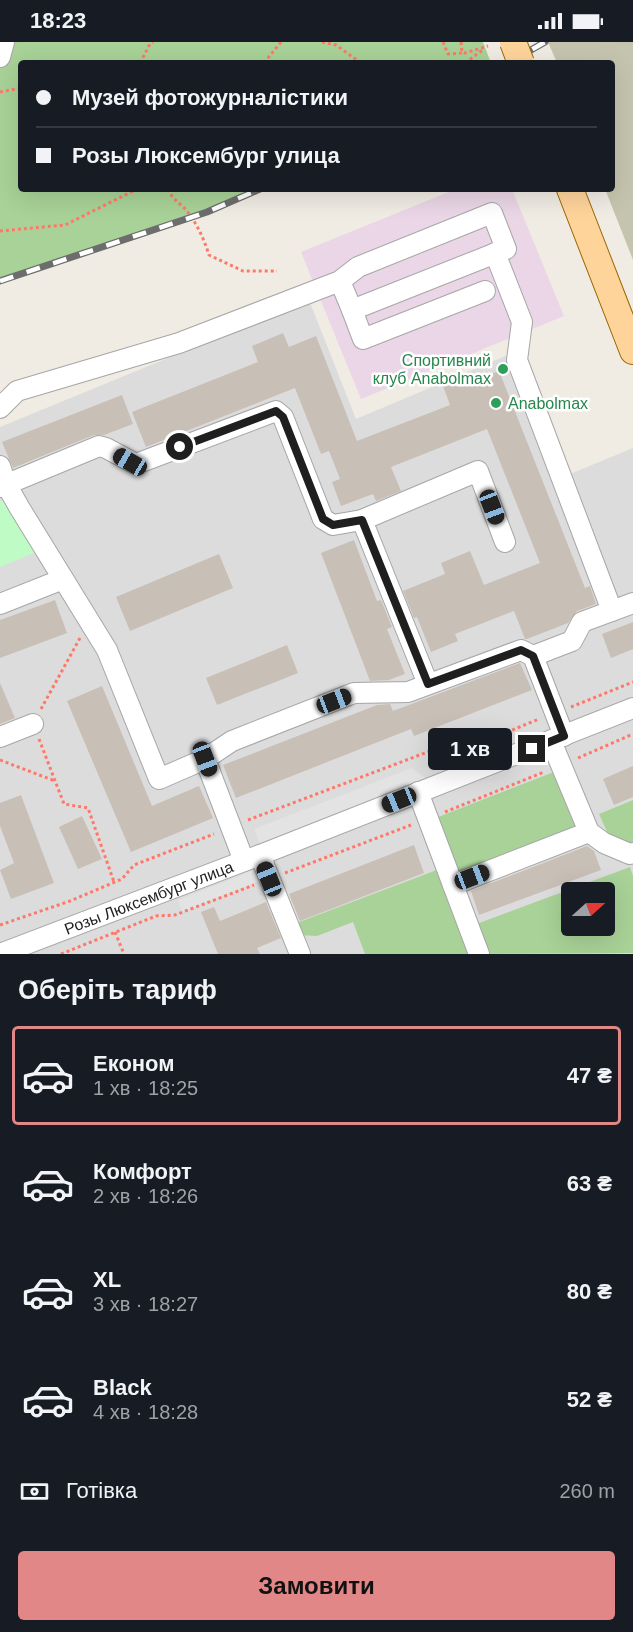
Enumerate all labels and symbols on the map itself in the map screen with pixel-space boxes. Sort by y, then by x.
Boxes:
place label: Спортивний клуб Anabolmax [373,352,491,387]
marker: Спортивний клуб Anabolmax [496,362,510,376]
place label: Anabolmax [508,395,588,412]
marker: Anabolmax [489,396,503,410]
route start [166,433,193,460]
car [110,445,150,479]
car [477,487,507,527]
car [314,686,354,716]
callout: 1 хв [427,728,511,770]
route end [518,735,545,762]
car [190,739,220,779]
car [379,785,419,815]
street label: Розы Люксембург улица [62,858,235,937]
car [254,859,284,899]
car [452,862,492,892]
north arrow [561,882,615,936]

